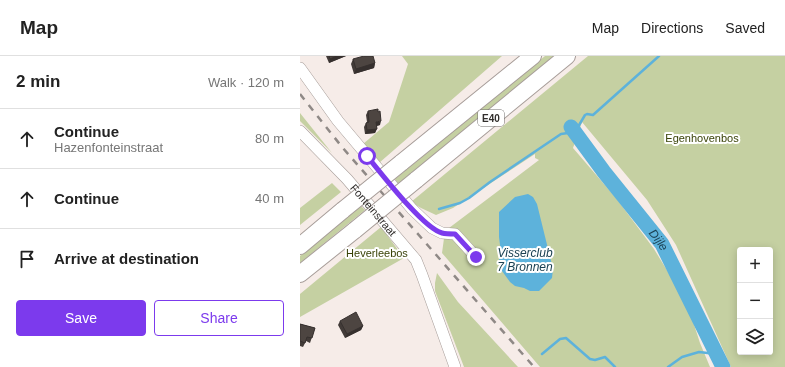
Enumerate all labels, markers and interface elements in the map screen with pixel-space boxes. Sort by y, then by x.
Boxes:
text: Map [20,17,58,38]
text: Map [592,20,619,36]
text: Directions [641,20,703,36]
text: Saved [725,20,765,36]
text: 2 min [16,72,60,91]
text: Walk · 120 m [208,75,284,90]
road number: E40 [478,110,504,126]
text: Continue [54,123,119,140]
icon: ahead [16,128,38,150]
text: 80 m [255,131,284,146]
park label: Egenhovenbos [665,132,739,144]
text: Hazenfonteinstraat [54,140,163,155]
route start [358,147,376,165]
street label: Fonteinstraat [348,182,399,238]
icon: ahead [16,188,38,210]
text: Continue [54,190,119,207]
text: 40 m [255,191,284,206]
water label: Dijle [646,226,671,253]
water label: Visserclub 7 Bronnen [497,246,553,274]
park label: Heverleebos [346,247,408,259]
map controls [737,247,773,355]
button: + [737,247,773,283]
icon: arrive [16,248,38,270]
route end [467,248,485,266]
text: Arrive at destination [54,250,199,267]
button: − [737,283,773,319]
button: Save [16,300,146,336]
button: Share [154,300,284,336]
button: layers [737,319,773,355]

